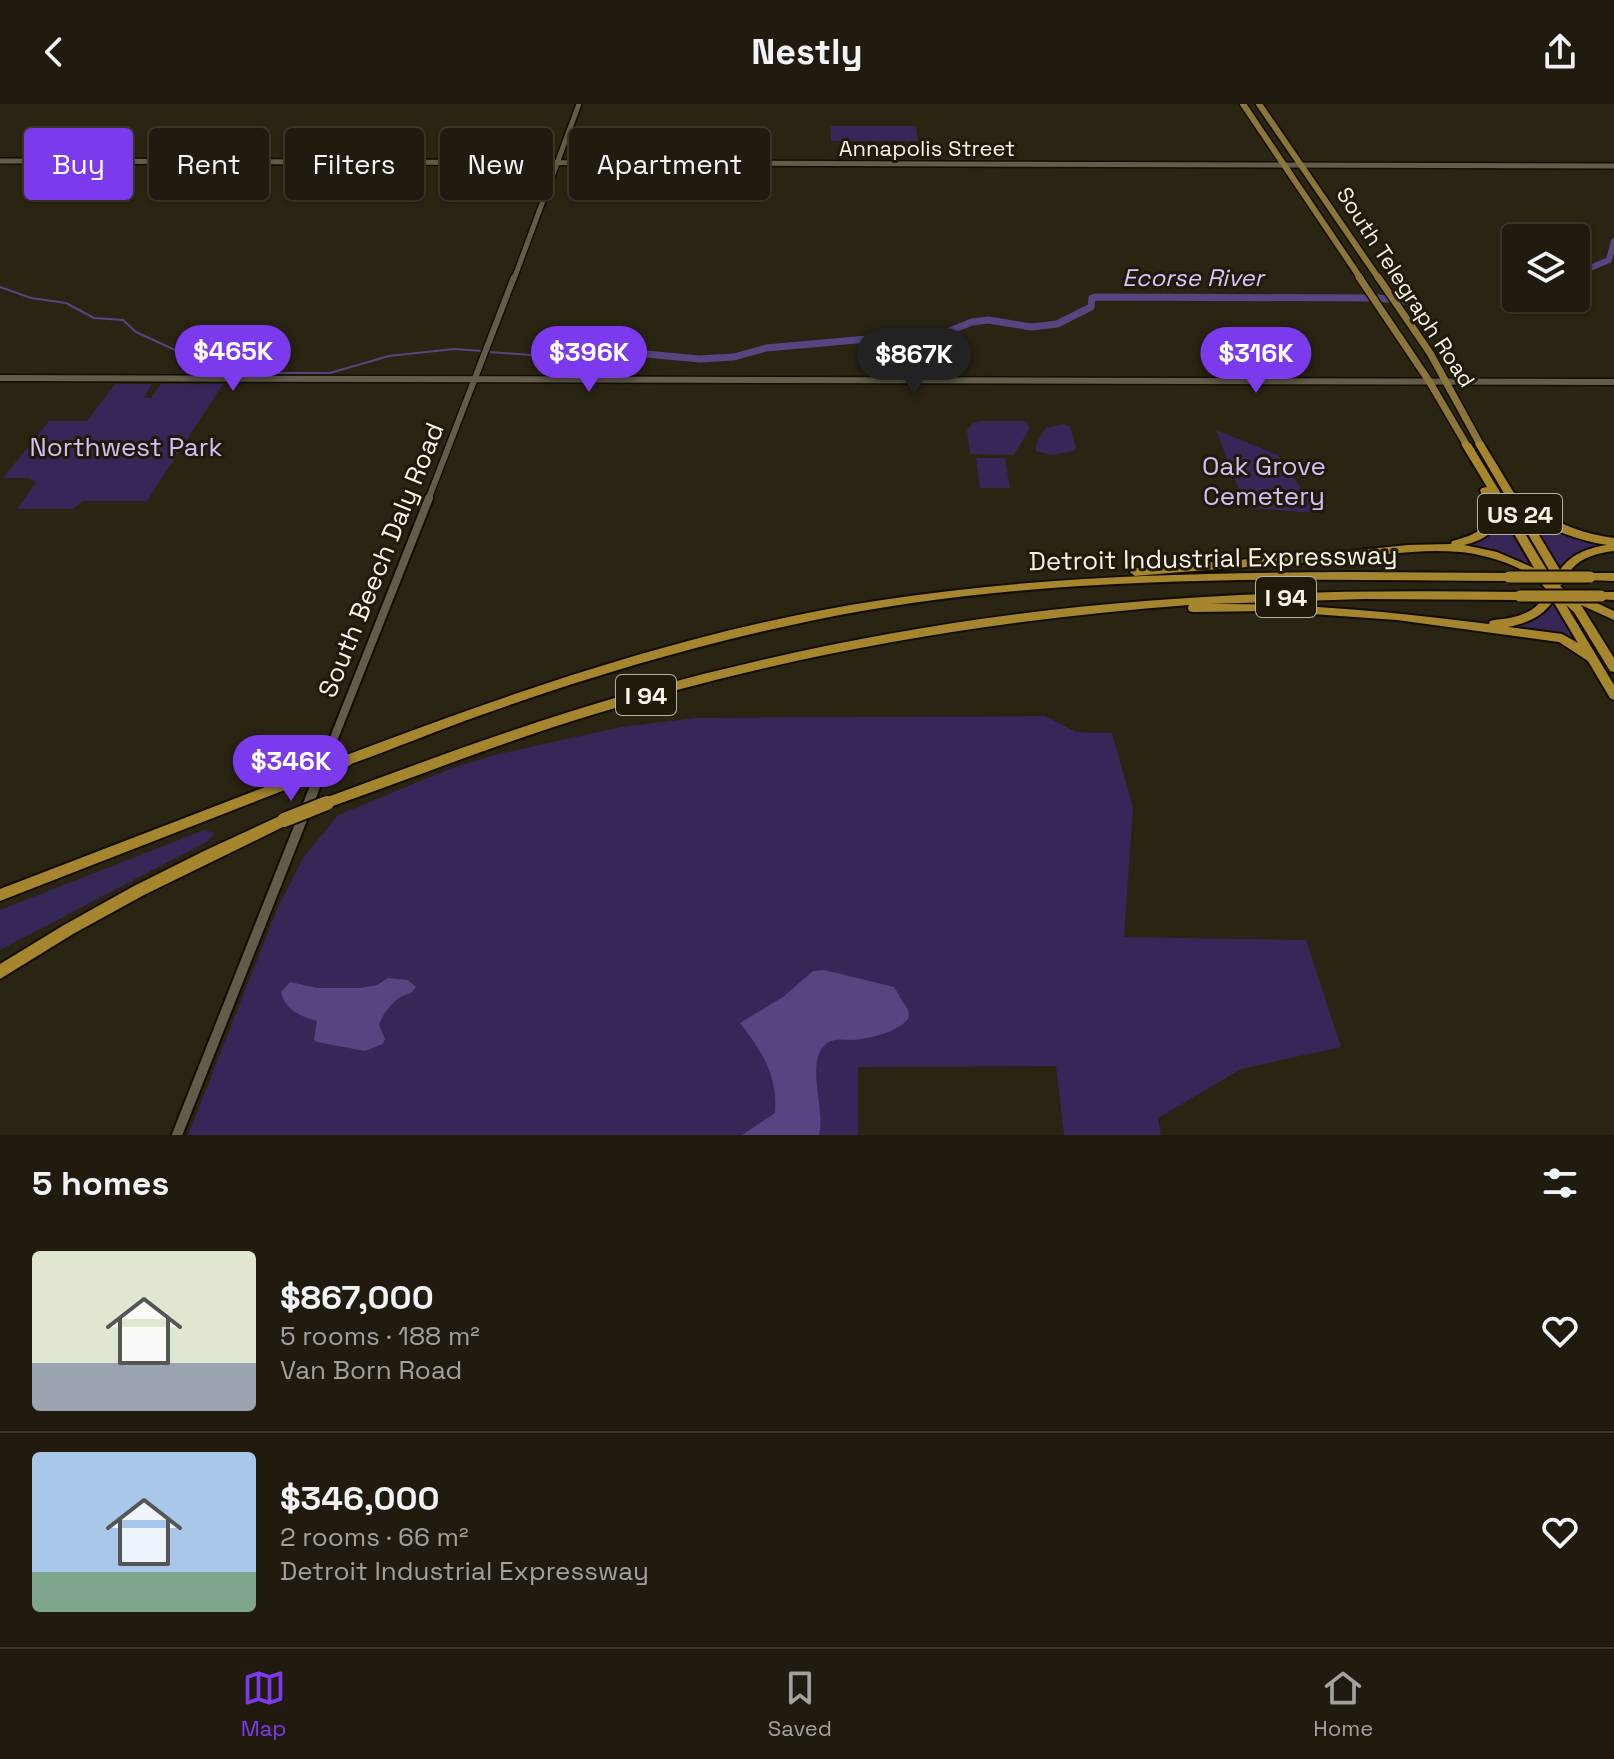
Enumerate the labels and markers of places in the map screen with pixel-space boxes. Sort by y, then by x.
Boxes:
pin: $465K [177,325,289,393]
pin: $396K [533,326,645,394]
pin: $316K [1200,327,1312,395]
pin: $867K [858,328,970,396]
pin: $346K [235,735,347,803]

